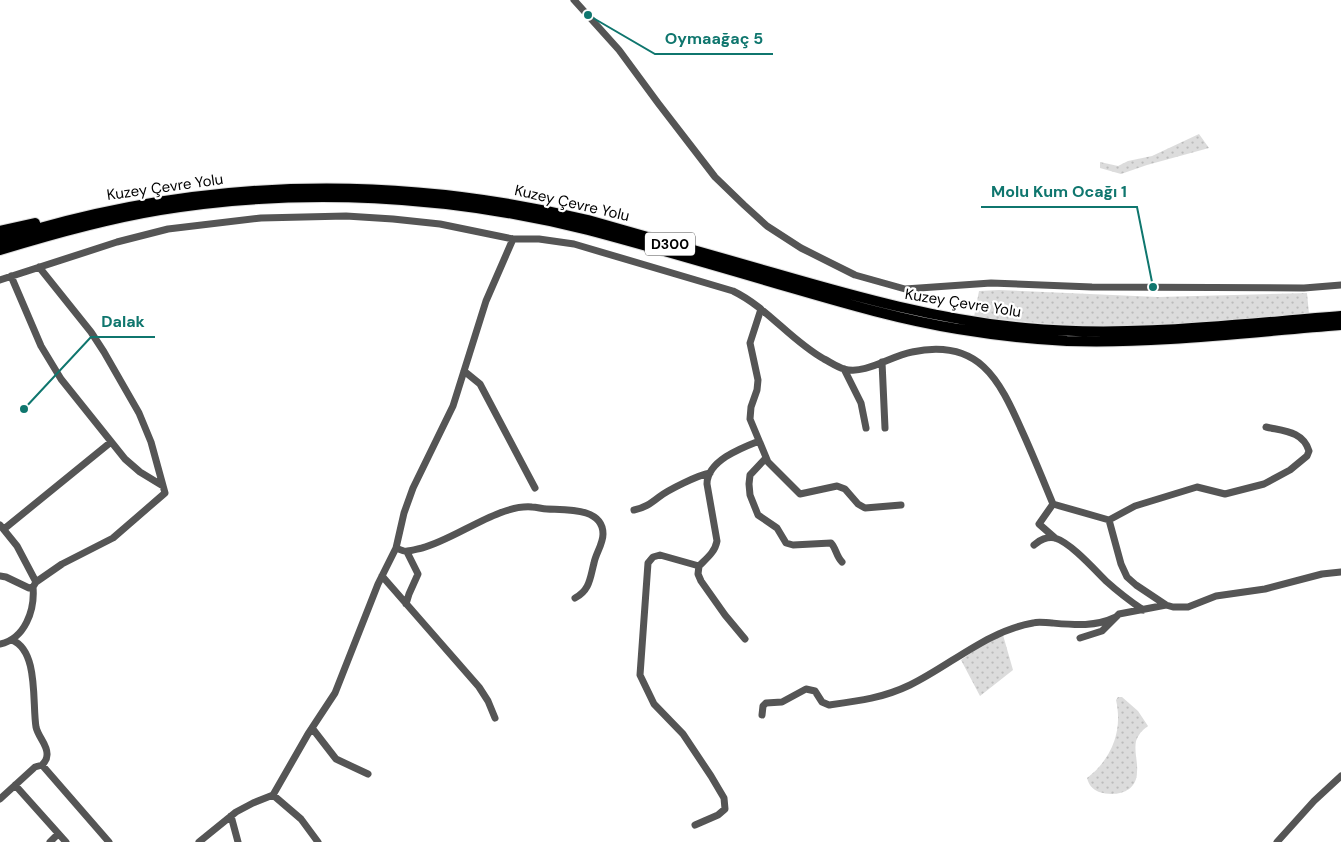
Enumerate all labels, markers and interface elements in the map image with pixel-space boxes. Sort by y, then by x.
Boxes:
callout: Oymaağaç 5 [655,23,773,54]
text: Oymaağaç 5 [665,28,763,49]
street label: Kuzey Çevre Yolu [105,169,225,205]
callout: Molu Kum Ocağı 1 [981,176,1137,207]
street label: Kuzey Çevre Yolu [513,180,631,226]
text: Molu Kum Ocağı 1 [991,181,1127,202]
road number: D300 [645,232,695,255]
street label: Kuzey Çevre Yolu [903,284,1023,322]
callout: Dalak [91,306,155,337]
text: Dalak [101,311,146,332]

